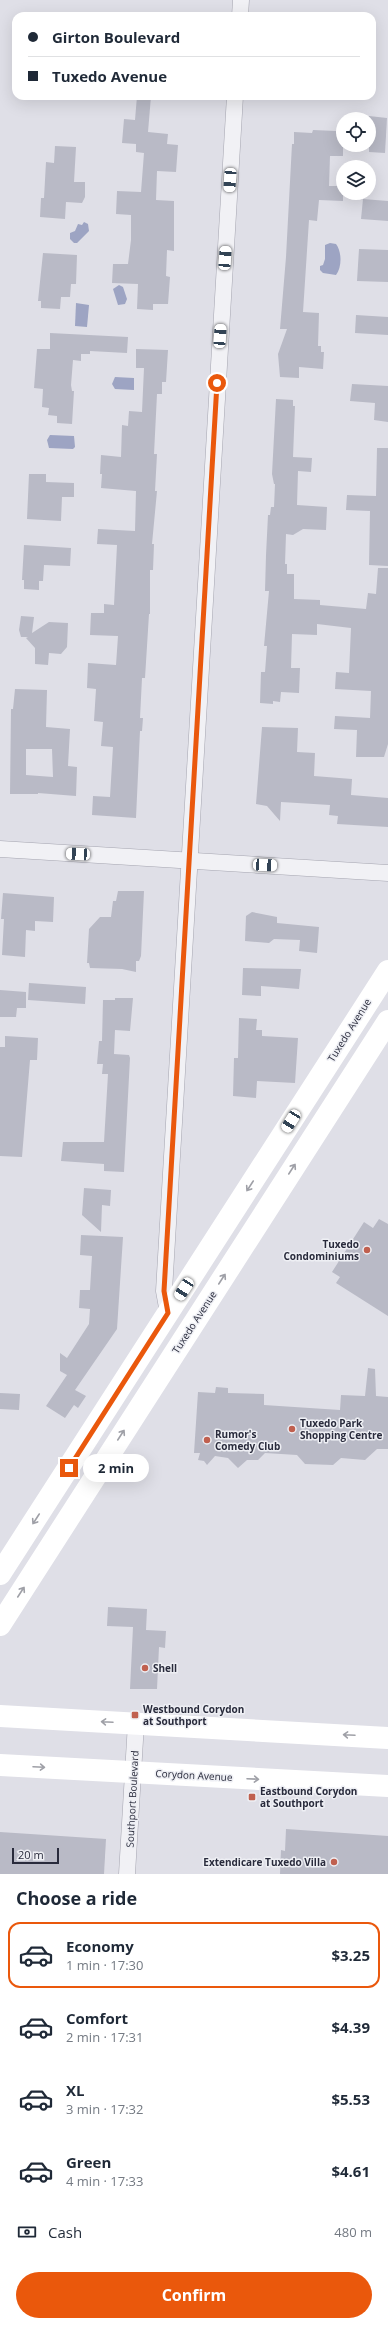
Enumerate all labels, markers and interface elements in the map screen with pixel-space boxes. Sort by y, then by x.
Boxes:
text: Girton Boulevard [52,27,180,47]
text: Tuxedo Avenue [52,66,167,86]
map controls [336,112,376,200]
button: locate [336,112,376,152]
button: layers [336,160,376,200]
car [223,168,237,192]
car [218,246,232,270]
car [213,324,227,348]
route start [208,374,226,392]
car [66,847,90,861]
car [253,858,277,872]
street label: Tuxedo Avenue [324,995,374,1064]
car [280,1108,302,1134]
one-way arrow [288,1164,296,1175]
one-way arrow [245,1180,253,1192]
place label: Tuxedo Condominiums [283,1237,359,1263]
marker: Tuxedo Condominiums [362,1245,372,1255]
one-way arrow [218,1273,226,1284]
car [172,1276,196,1302]
street label: Tuxedo Avenue [169,1288,220,1356]
place label: Tuxedo Park Shopping Centre [300,1416,383,1442]
marker: Tuxedo Park Shopping Centre [287,1424,297,1434]
place label: Rumor's Comedy Club [215,1427,280,1453]
one-way arrow [117,1430,125,1441]
marker: Rumor's Comedy Club [202,1435,212,1445]
callout: 2 min [83,1454,149,1482]
route end [60,1459,78,1477]
text: 2 min [98,1459,134,1477]
one-way arrow [32,1513,40,1524]
one-way arrow [17,1587,25,1598]
place label: Shell [153,1661,177,1675]
marker: Shell [140,1663,150,1673]
place label: Westbound Corydon at Southport [143,1702,244,1728]
marker: Westbound Corydon at Southport [130,1710,140,1720]
one-way arrow [101,1718,114,1726]
one-way arrow [343,1732,356,1739]
street label: Southport Boulevard [122,1750,142,1848]
one-way arrow [32,1763,45,1770]
street label: Corydon Avenue [155,1766,233,1784]
one-way arrow [246,1775,259,1782]
place label: Eastbound Corydon at Southport [260,1784,357,1810]
marker: Eastbound Corydon at Southport [247,1792,257,1802]
scale bar [12,1846,59,1865]
text: 20 m [18,1847,44,1862]
place label: Extendicare Tuxedo Villa [203,1855,326,1869]
marker: Extendicare Tuxedo Villa [329,1857,339,1867]
text: Choose a ride [16,1886,137,1910]
text: Economy [66,1936,134,1956]
icon: car [18,1937,54,1973]
text: $3.25 [331,1945,370,1965]
text: 1 min · 17:30 [66,1956,143,1974]
text: Comfort [66,2008,128,2028]
icon: car [18,2009,54,2045]
text: $4.39 [331,2017,370,2037]
text: 2 min · 17:31 [66,2028,143,2046]
text: XL [66,2080,84,2100]
icon: car [18,2081,54,2117]
text: $5.53 [331,2089,370,2109]
text: 3 min · 17:32 [66,2100,143,2118]
text: Green [66,2152,111,2172]
icon: car [18,2153,54,2189]
text: $4.61 [331,2161,370,2181]
text: 4 min · 17:33 [66,2172,143,2190]
icon: cash [16,2221,38,2243]
text: Cash [48,2222,82,2242]
text: 480 m [334,2223,372,2241]
button: Confirm [16,2272,372,2318]

